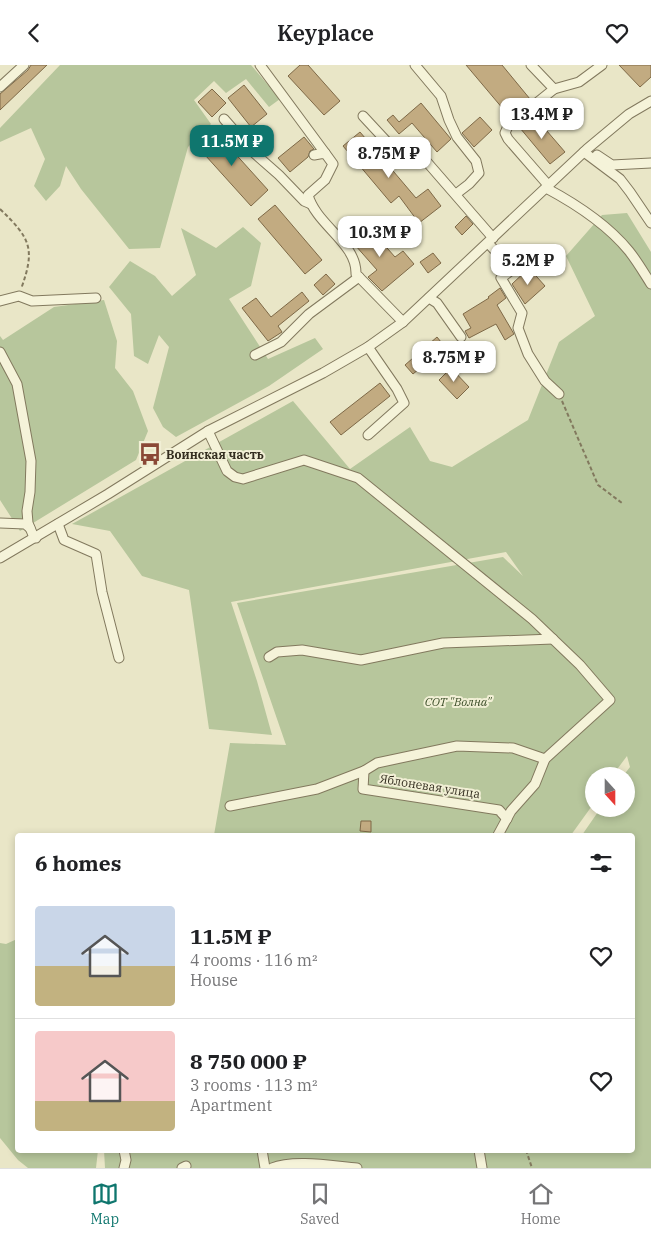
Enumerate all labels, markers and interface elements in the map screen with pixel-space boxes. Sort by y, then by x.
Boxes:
text: Keyplace [277,18,374,47]
icon: back [20,19,48,47]
icon: heart [603,19,631,47]
pin: 13.4M ₽ [496,97,588,140]
text: 13.4M ₽ [511,104,573,124]
pin: 11.5M ₽ [186,124,278,167]
text: 11.5M ₽ [201,131,263,151]
pin: 8.75M ₽ [343,137,435,179]
text: 8.75M ₽ [358,143,420,163]
pin: 10.3M ₽ [334,215,426,258]
text: 10.3M ₽ [349,222,411,242]
pin: 5.2M ₽ [487,243,569,286]
text: 5.2M ₽ [502,250,554,270]
pin: 8.75M ₽ [408,341,500,383]
text: 8.75M ₽ [423,347,485,367]
bus stop icon: Воинская часть [137,441,163,467]
place label: Воинская часть [166,447,264,462]
park label: СОТ "Волна" [425,694,493,709]
north arrow [585,767,635,817]
map controls [585,767,635,817]
street label: Яблоневая улица [379,771,482,801]
text: 6 homes [35,849,121,877]
icon: filters [587,849,615,877]
text: 11.5M ₽ [190,922,272,950]
icon: home [75,926,135,986]
icon: heart [587,942,615,970]
text: 4 rooms · 116 m² [190,950,318,970]
text: House [190,970,238,990]
text: 8 750 000 ₽ [190,1047,307,1075]
icon: home [75,1051,135,1111]
icon: heart [587,1067,615,1095]
text: 3 rooms · 113 m² [190,1075,318,1095]
text: Apartment [190,1095,272,1115]
tab: Map [91,1180,119,1228]
tab: Saved [300,1180,339,1228]
tab: Home [521,1180,560,1228]

